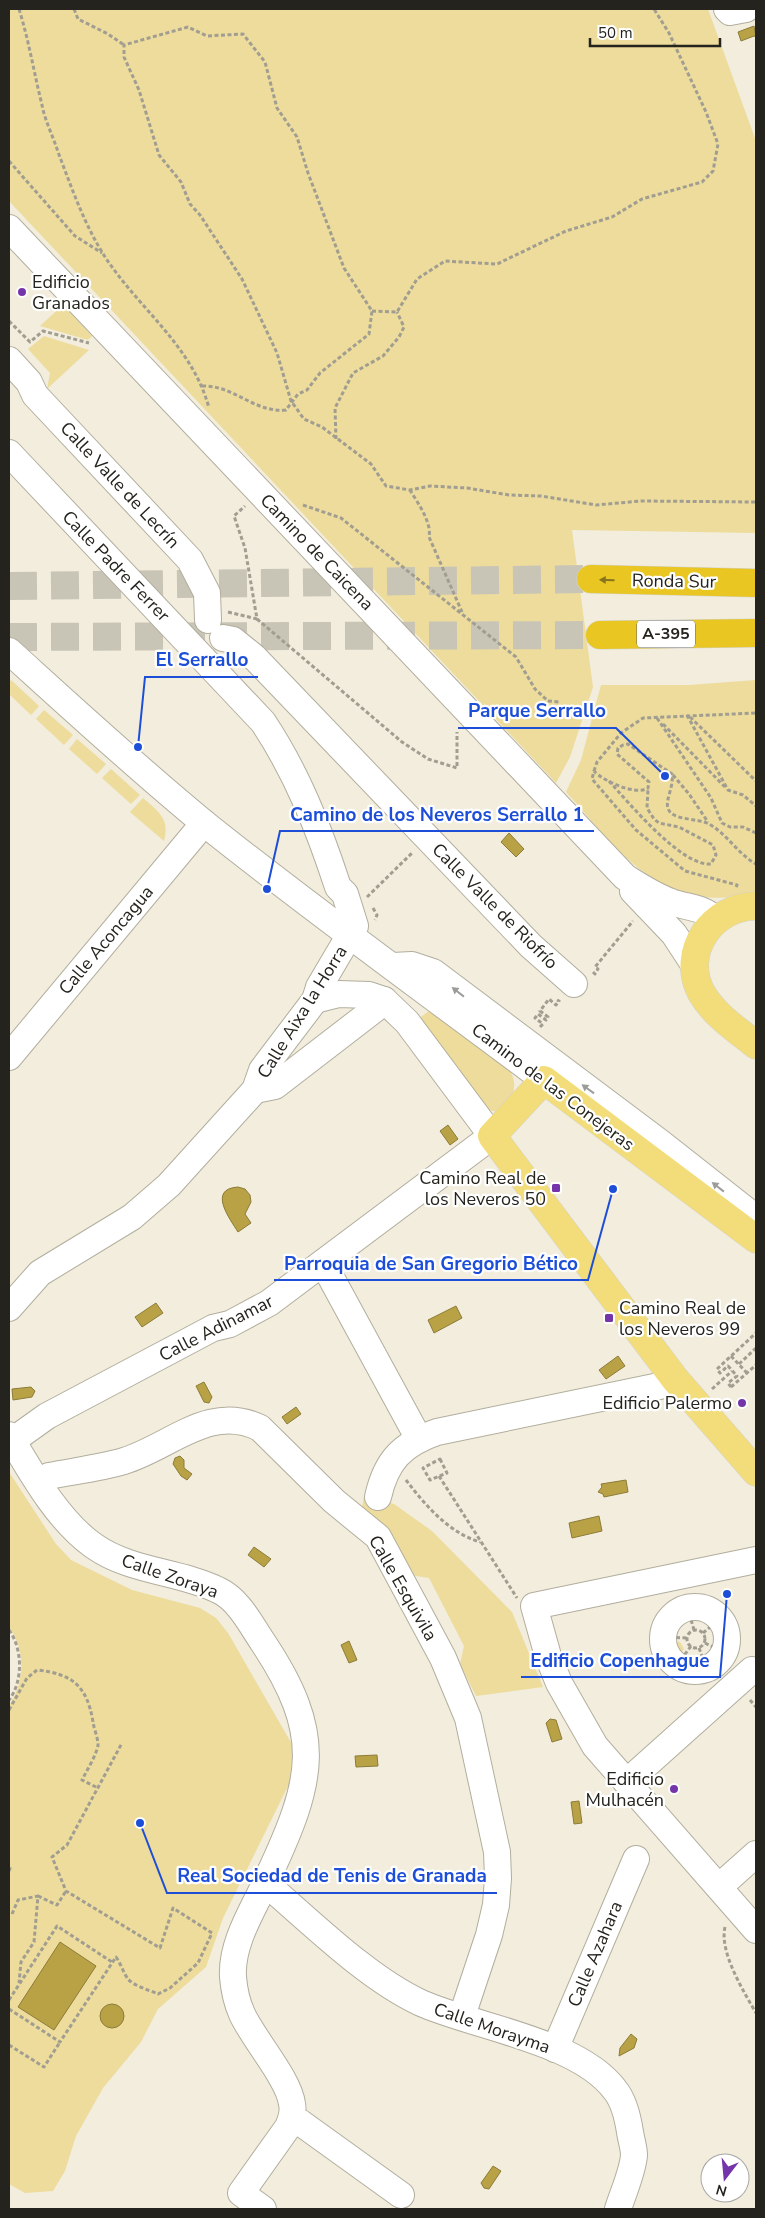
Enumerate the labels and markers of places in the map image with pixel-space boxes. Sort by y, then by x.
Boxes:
place label: Edificio Granados [32,270,110,315]
marker: Edificio Granados [16,286,28,298]
callout: El Serrallo [145,643,258,677]
callout: Parque Serrallo [458,694,616,728]
callout: Camino de los Neveros Serrallo 1 [280,797,594,831]
place label: Camino Real de los Neveros 50 [419,1166,546,1211]
marker: Camino Real de los Neveros 50 [550,1182,562,1194]
callout: Parroquia de San Gregorio Bético [274,1246,588,1280]
place label: Camino Real de los Neveros 99 [619,1296,746,1341]
marker: Camino Real de los Neveros 99 [603,1312,615,1324]
place label: Edificio Palermo [603,1391,732,1415]
marker: Edificio Palermo [736,1397,748,1409]
callout: Edificio Copenhague [521,1643,720,1677]
place label: Edificio Mulhacén [585,1767,664,1812]
marker: Edificio Mulhacén [668,1783,680,1795]
callout: Real Sociedad de Tenis de Granada [167,1859,497,1893]

